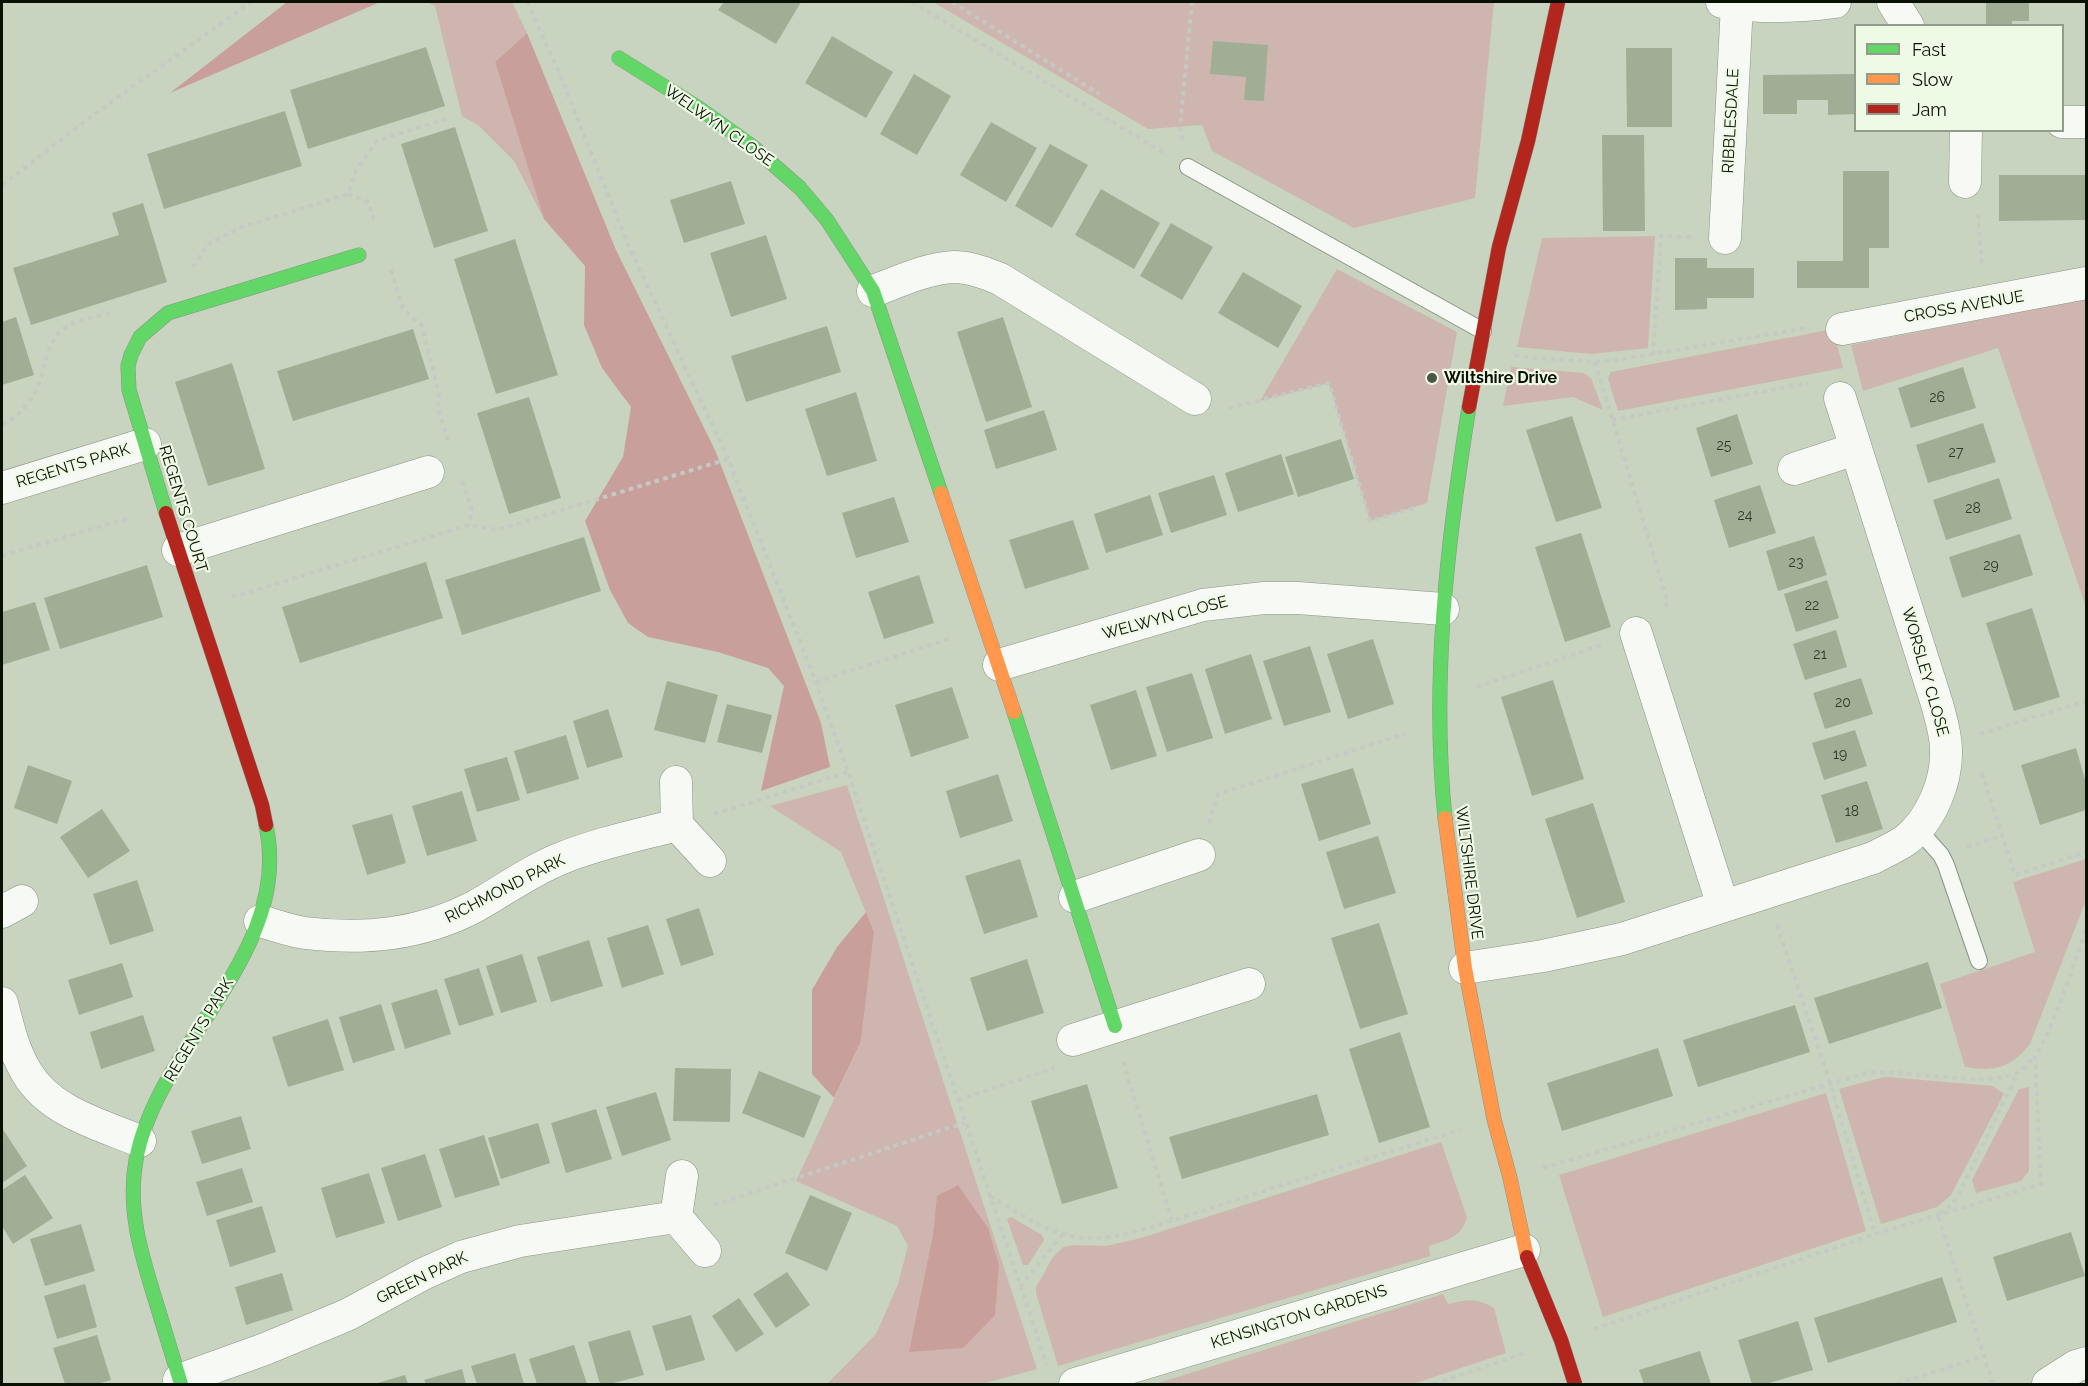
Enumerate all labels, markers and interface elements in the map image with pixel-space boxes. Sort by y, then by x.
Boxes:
legend [1854,24,2064,132]
text: Fast [1912,39,1946,60]
street label: RIBBLESDALE [1719,68,1743,174]
text: Slow [1912,69,1953,90]
street label: WELWYN CLOSE [661,81,777,171]
text: Jam [1912,99,1947,120]
street label: CROSS AVENUE [1902,287,2026,327]
place label: Wiltshire Drive [1444,368,1557,388]
marker: Wiltshire Drive [1425,371,1439,385]
house number: 26 [1929,390,1945,406]
house number: 25 [1717,438,1731,454]
street label: REGENTS PARK [14,440,132,492]
street label: REGENTS COURT [155,443,211,575]
house number: 27 [1949,445,1963,461]
house number: 28 [1965,501,1981,517]
house number: 24 [1738,508,1752,524]
house number: 23 [1789,555,1803,571]
house number: 29 [1983,558,1999,574]
street label: WELWYN CLOSE [1100,592,1230,644]
house number: 22 [1805,598,1819,614]
street label: WORSLEY CLOSE [1897,605,1953,739]
house number: 21 [1813,647,1827,663]
house number: 20 [1835,695,1851,711]
house number: 19 [1833,747,1847,763]
house number: 18 [1845,804,1859,820]
street label: WILTSHIRE DRIVE [1451,805,1487,941]
street label: RICHMOND PARK [442,851,568,927]
street label: REGENTS PARK [160,975,238,1085]
street label: GREEN PARK [374,1248,470,1308]
street label: KENSINGTON GARDENS [1208,1281,1390,1353]

